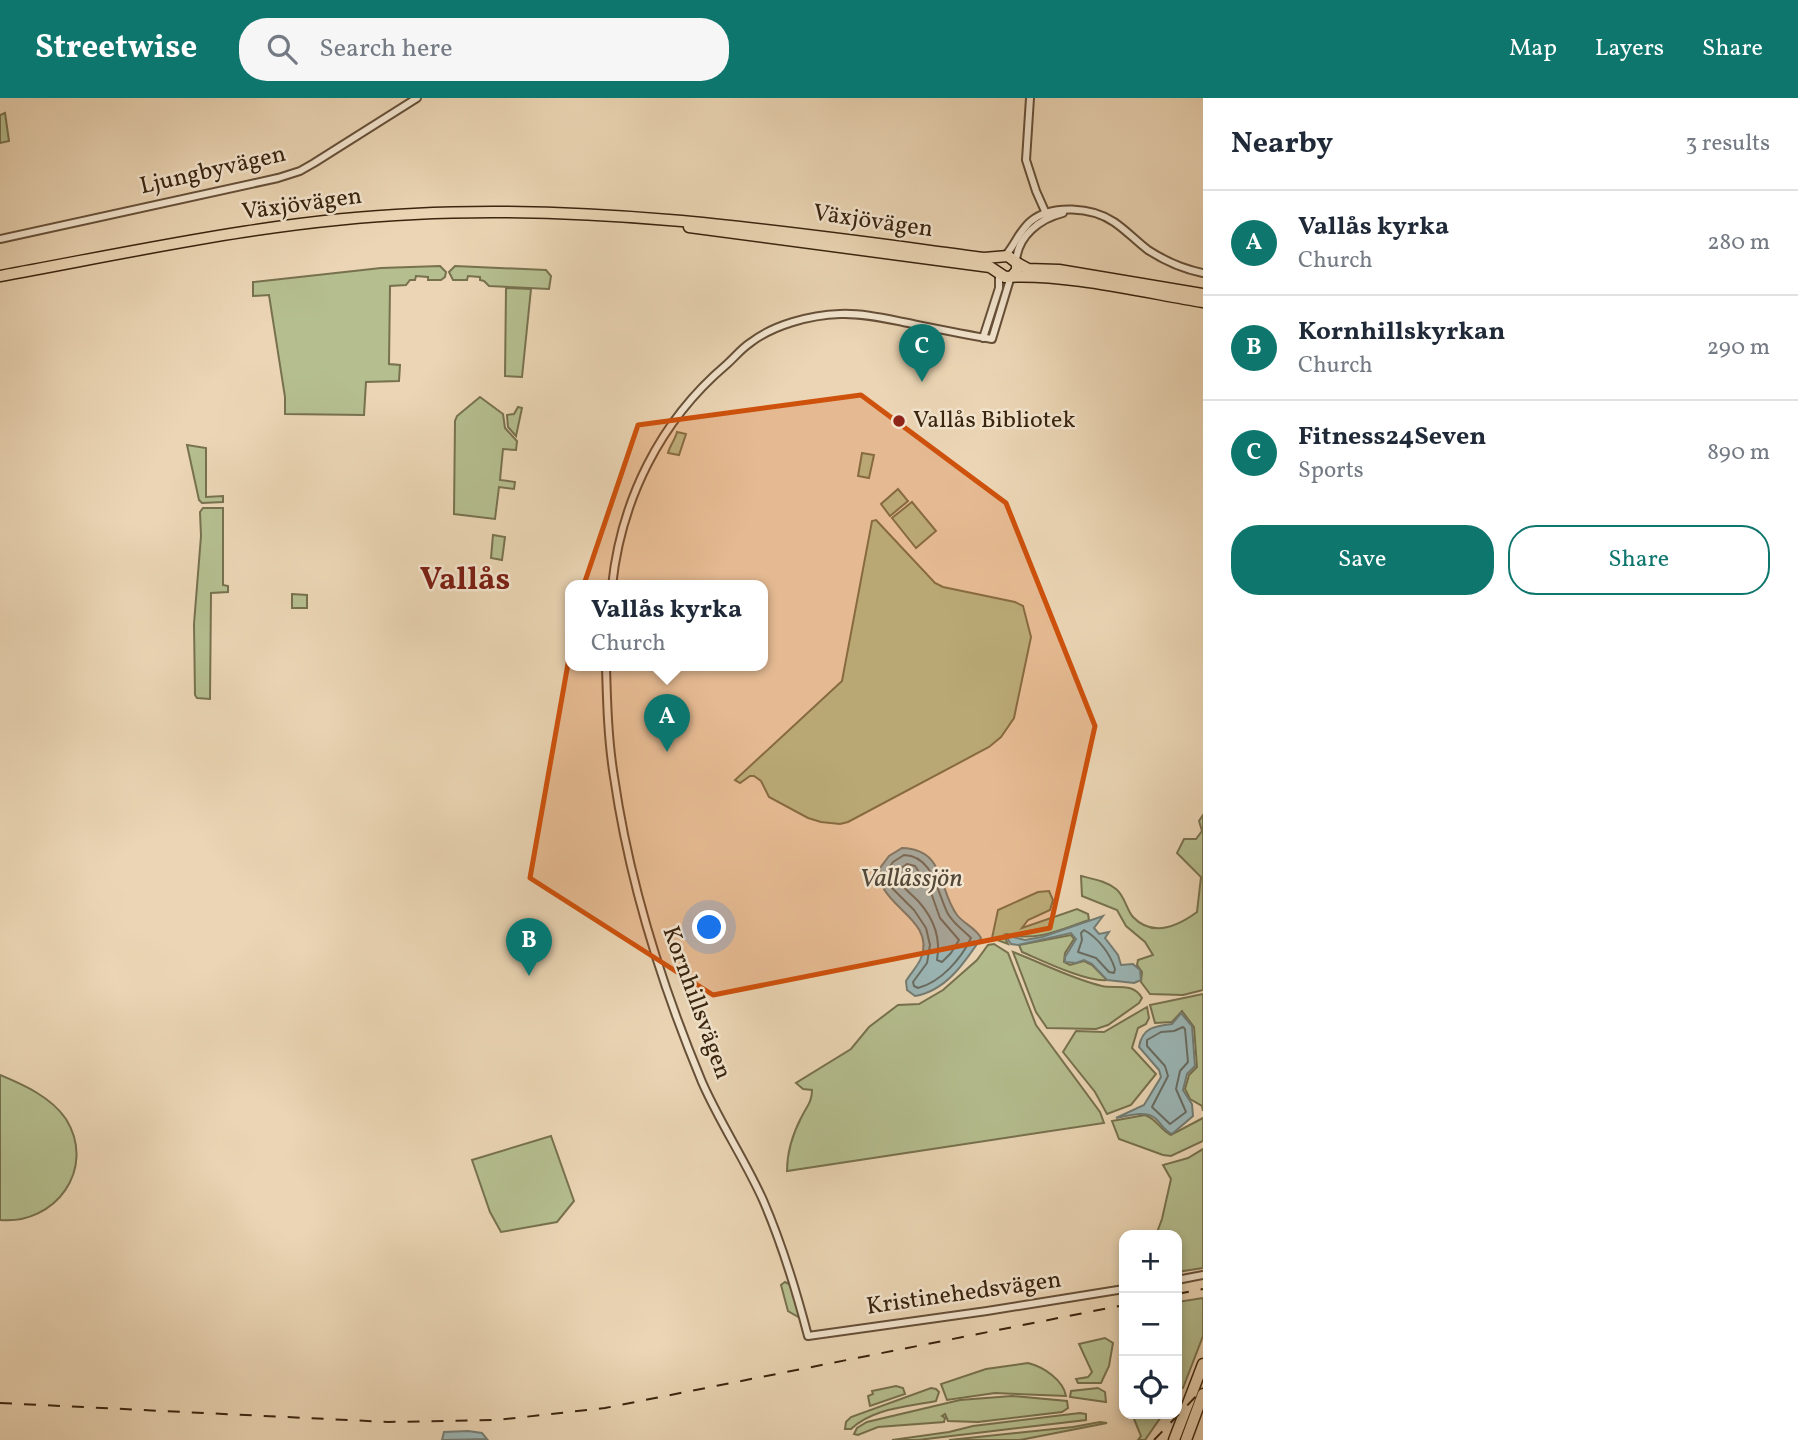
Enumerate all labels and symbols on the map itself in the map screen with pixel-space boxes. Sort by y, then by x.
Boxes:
street label: Ljungbyvägen [137,138,289,204]
street label: Växjövägen [240,180,364,230]
street label: Växjövägen [811,197,935,247]
pin: C [899,324,945,382]
place label: Vallås Bibliotek [913,404,1076,438]
marker: Vallås Bibliotek [891,413,907,429]
district label: Vallås [420,559,510,603]
pin: A [644,694,690,752]
water label: Vallåssjön [859,861,963,897]
your location [692,910,726,944]
pin: B [506,918,552,976]
street label: Kornhillsvägen [653,922,739,1084]
street label: Kristinehedsvägen [864,1263,1064,1325]

